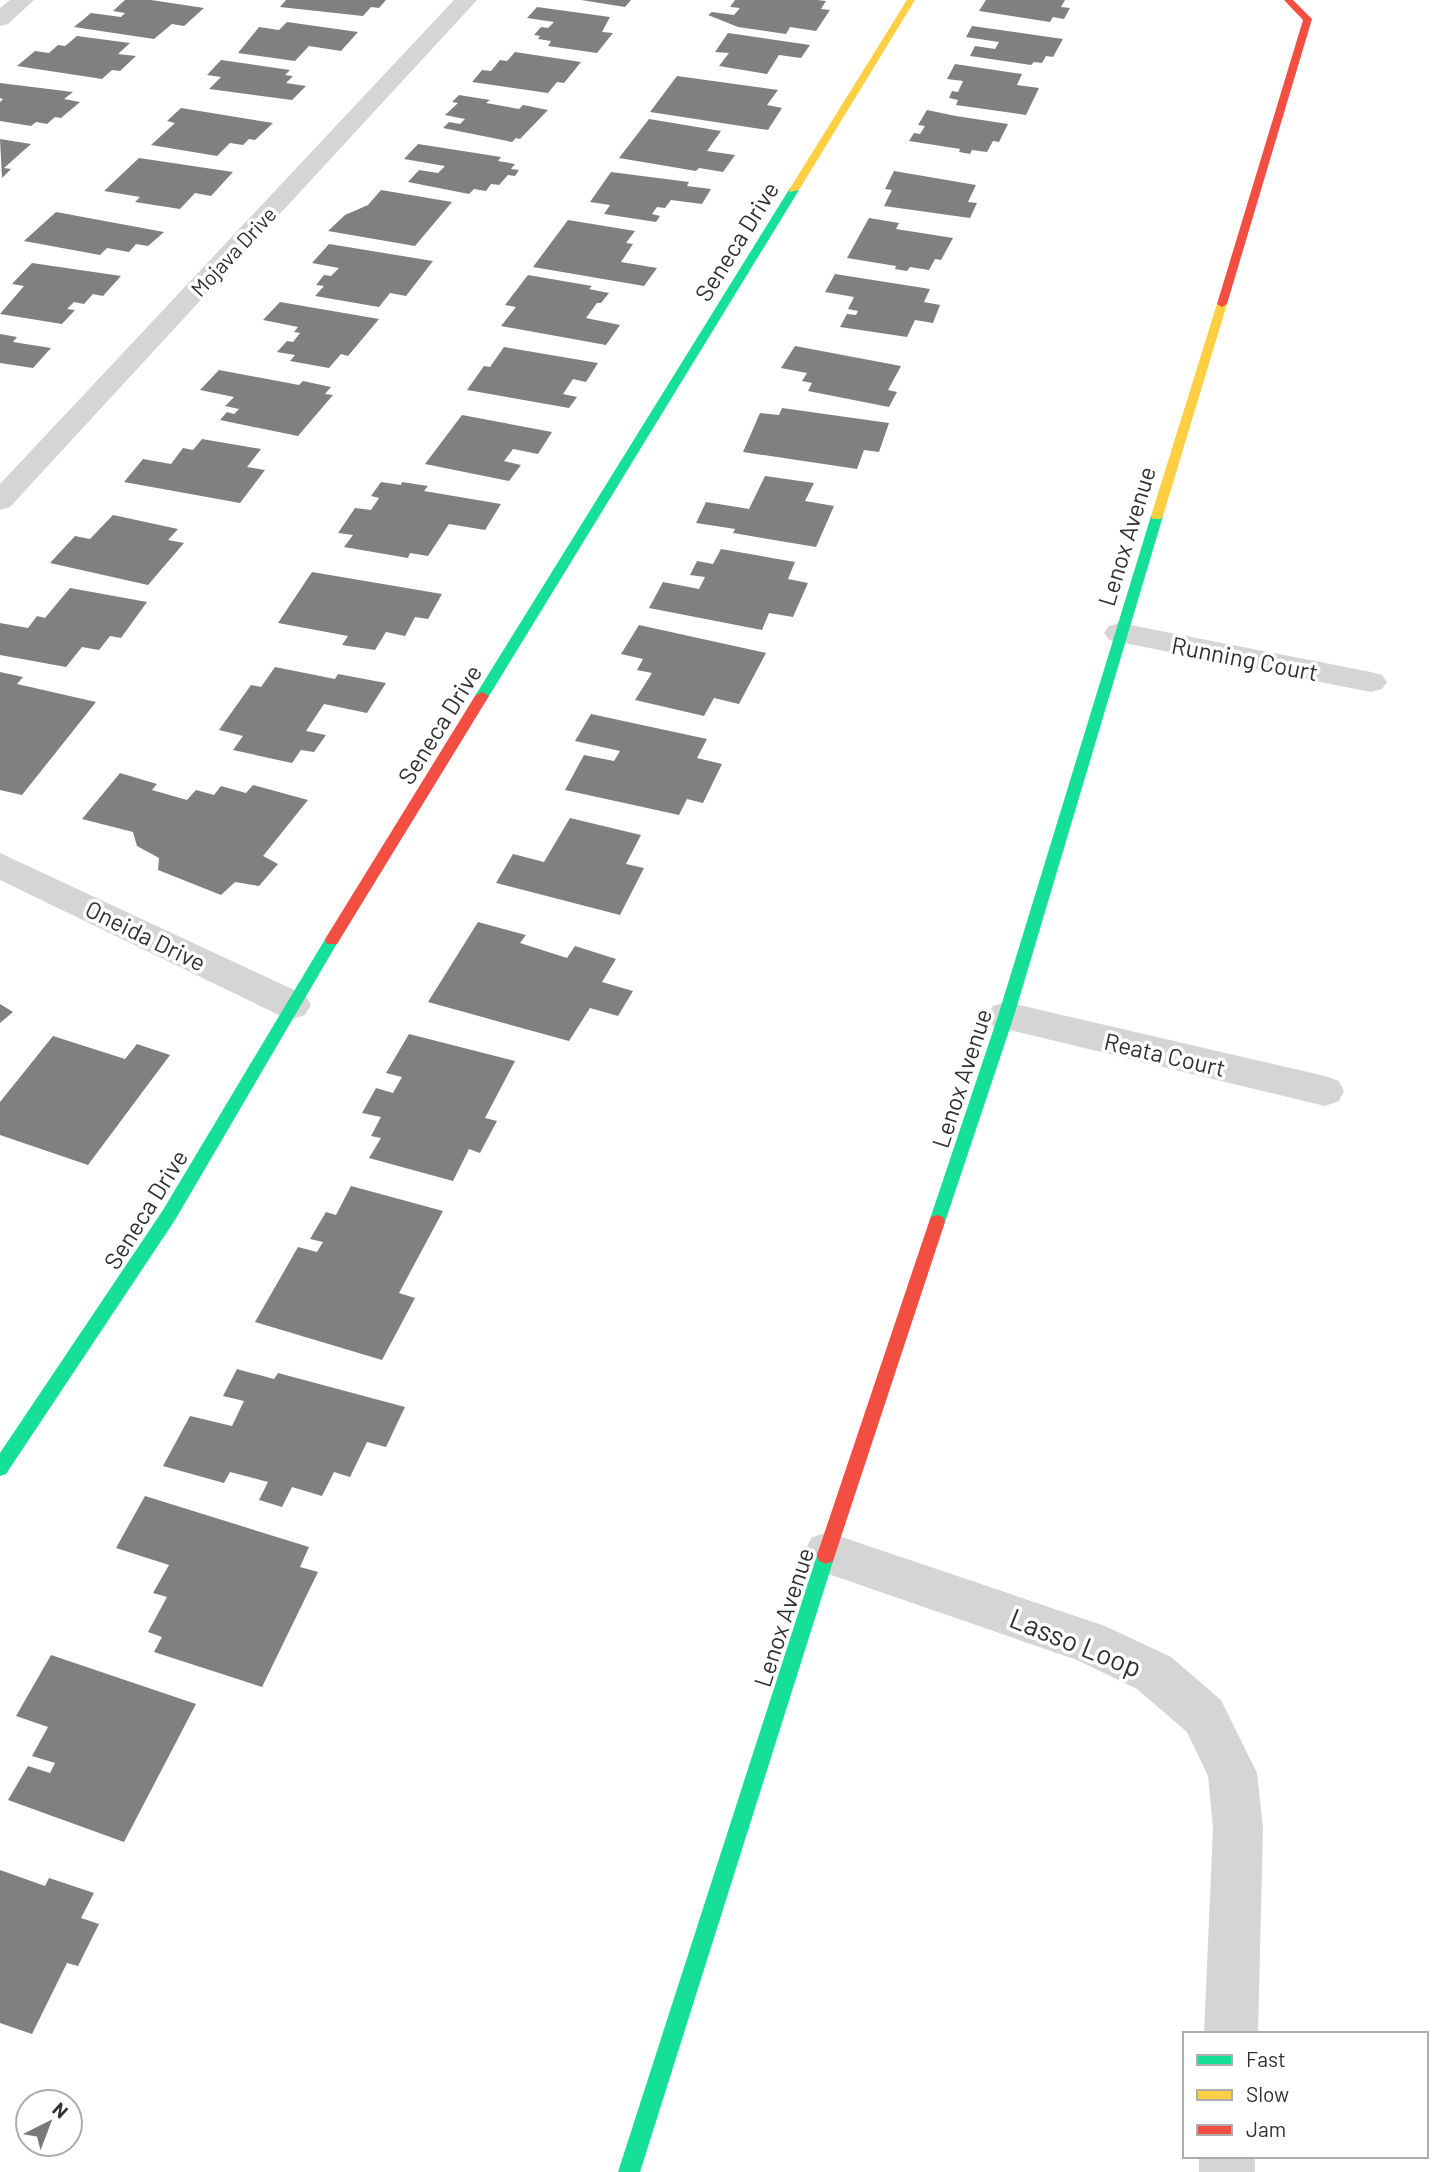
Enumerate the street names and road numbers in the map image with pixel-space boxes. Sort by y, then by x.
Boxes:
street label: Seneca Drive [688,176,784,306]
street label: Mojava Drive [185,201,281,301]
street label: Lenox Avenue [1091,463,1161,609]
street label: Running Court [1169,630,1321,686]
street label: Seneca Drive [391,659,487,789]
street label: Oneida Drive [81,893,211,977]
street label: Lenox Avenue [925,1005,997,1151]
street label: Reata Court [1102,1026,1228,1082]
street label: Seneca Drive [97,1144,193,1274]
street label: Lenox Avenue [747,1544,819,1690]
street label: Lasso Loop [1005,1600,1147,1684]

